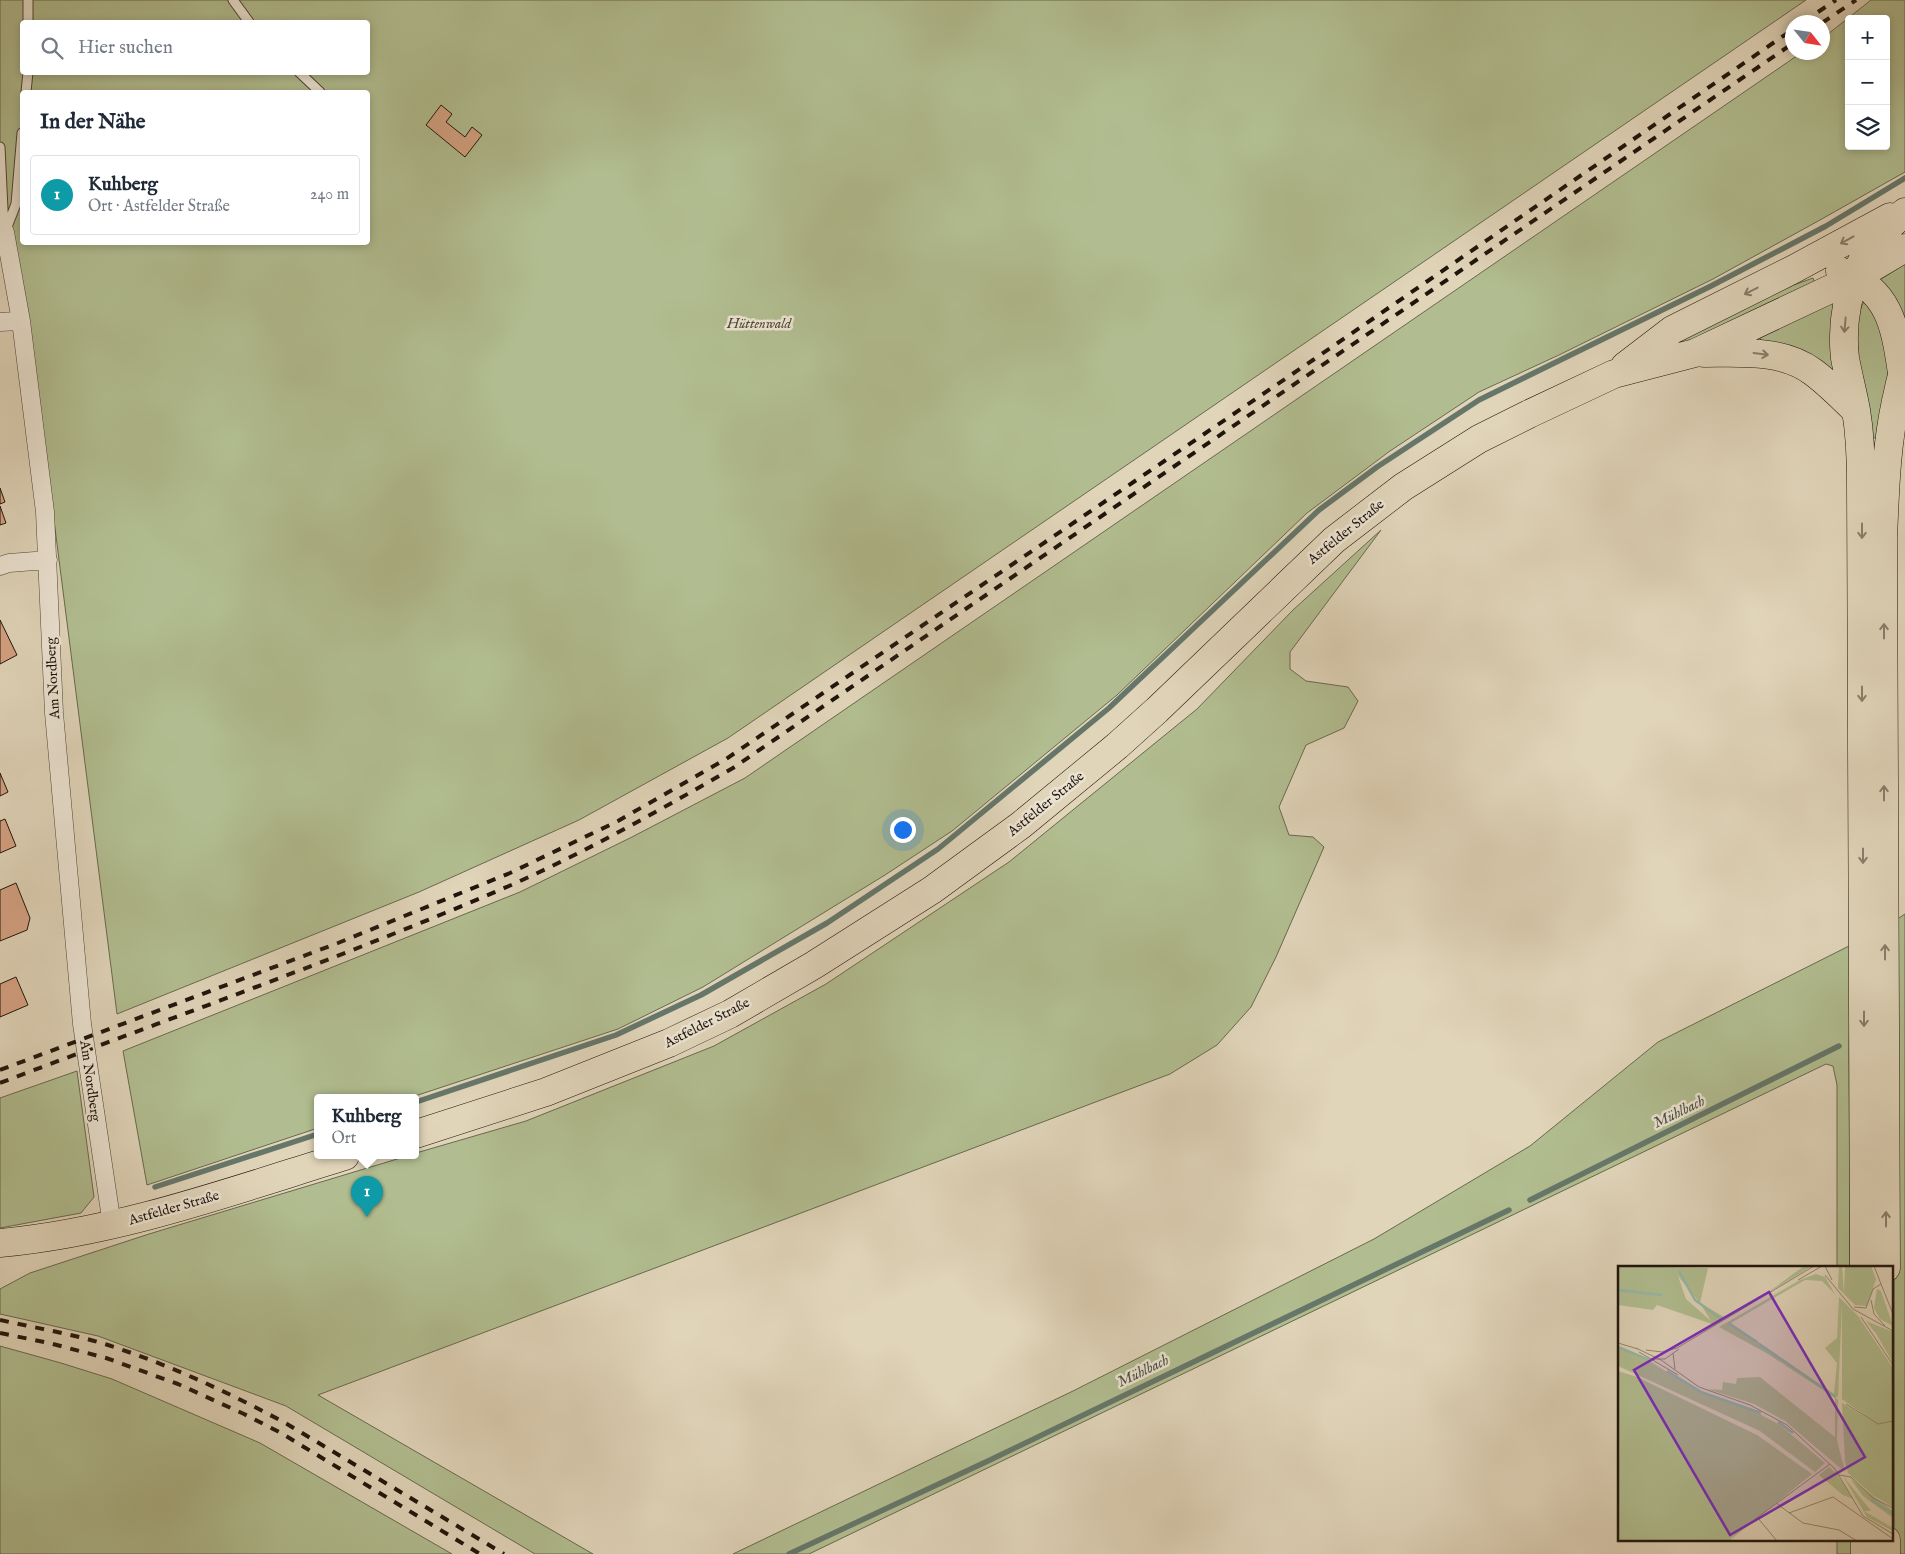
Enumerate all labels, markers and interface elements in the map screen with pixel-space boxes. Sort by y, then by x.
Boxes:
north arrow [1785,15,1830,60]
map controls [1845,15,1890,150]
button: + [1845,15,1890,60]
search box [20,20,370,75]
icon: search [38,34,66,62]
text: Hier suchen [78,36,173,60]
button: − [1845,60,1890,105]
button: layers [1845,105,1890,150]
text: In der Nähe [40,109,146,136]
text: Kuhberg [88,173,158,197]
text: 1 [54,185,60,205]
text: 240 m [310,185,349,205]
text: Ort · Astfelder Straße [88,197,230,217]
one-way arrow [1840,236,1855,245]
one-way arrow [1743,286,1758,296]
park label: Hüttenwald [726,315,792,333]
one-way arrow [1840,316,1849,332]
one-way arrow [1753,349,1769,359]
street label: Astfelder Straße [1303,495,1388,569]
one-way arrow [1857,523,1867,539]
one-way arrow [1879,623,1889,640]
street label: Am Nordberg [42,636,64,720]
one-way arrow [1857,686,1867,702]
street label: Astfelder Straße [1003,767,1088,841]
one-way arrow [1880,786,1889,802]
your location [890,817,916,843]
one-way arrow [1858,848,1868,864]
one-way arrow [1880,944,1890,960]
street label: Astfelder Straße [660,994,753,1053]
one-way arrow [1859,1011,1868,1027]
street label: Am Nordberg [75,1038,105,1123]
water label: Mühlbach [1650,1091,1709,1133]
popup [314,1094,419,1159]
text: Kuhberg [332,1105,401,1129]
text: Ort [332,1129,356,1149]
pin: 1 [351,1176,383,1217]
street label: Astfelder Straße [126,1186,222,1230]
one-way arrow [1881,1211,1891,1228]
inset map [1618,1266,1892,1542]
water label: Mühlbach [1114,1350,1173,1392]

